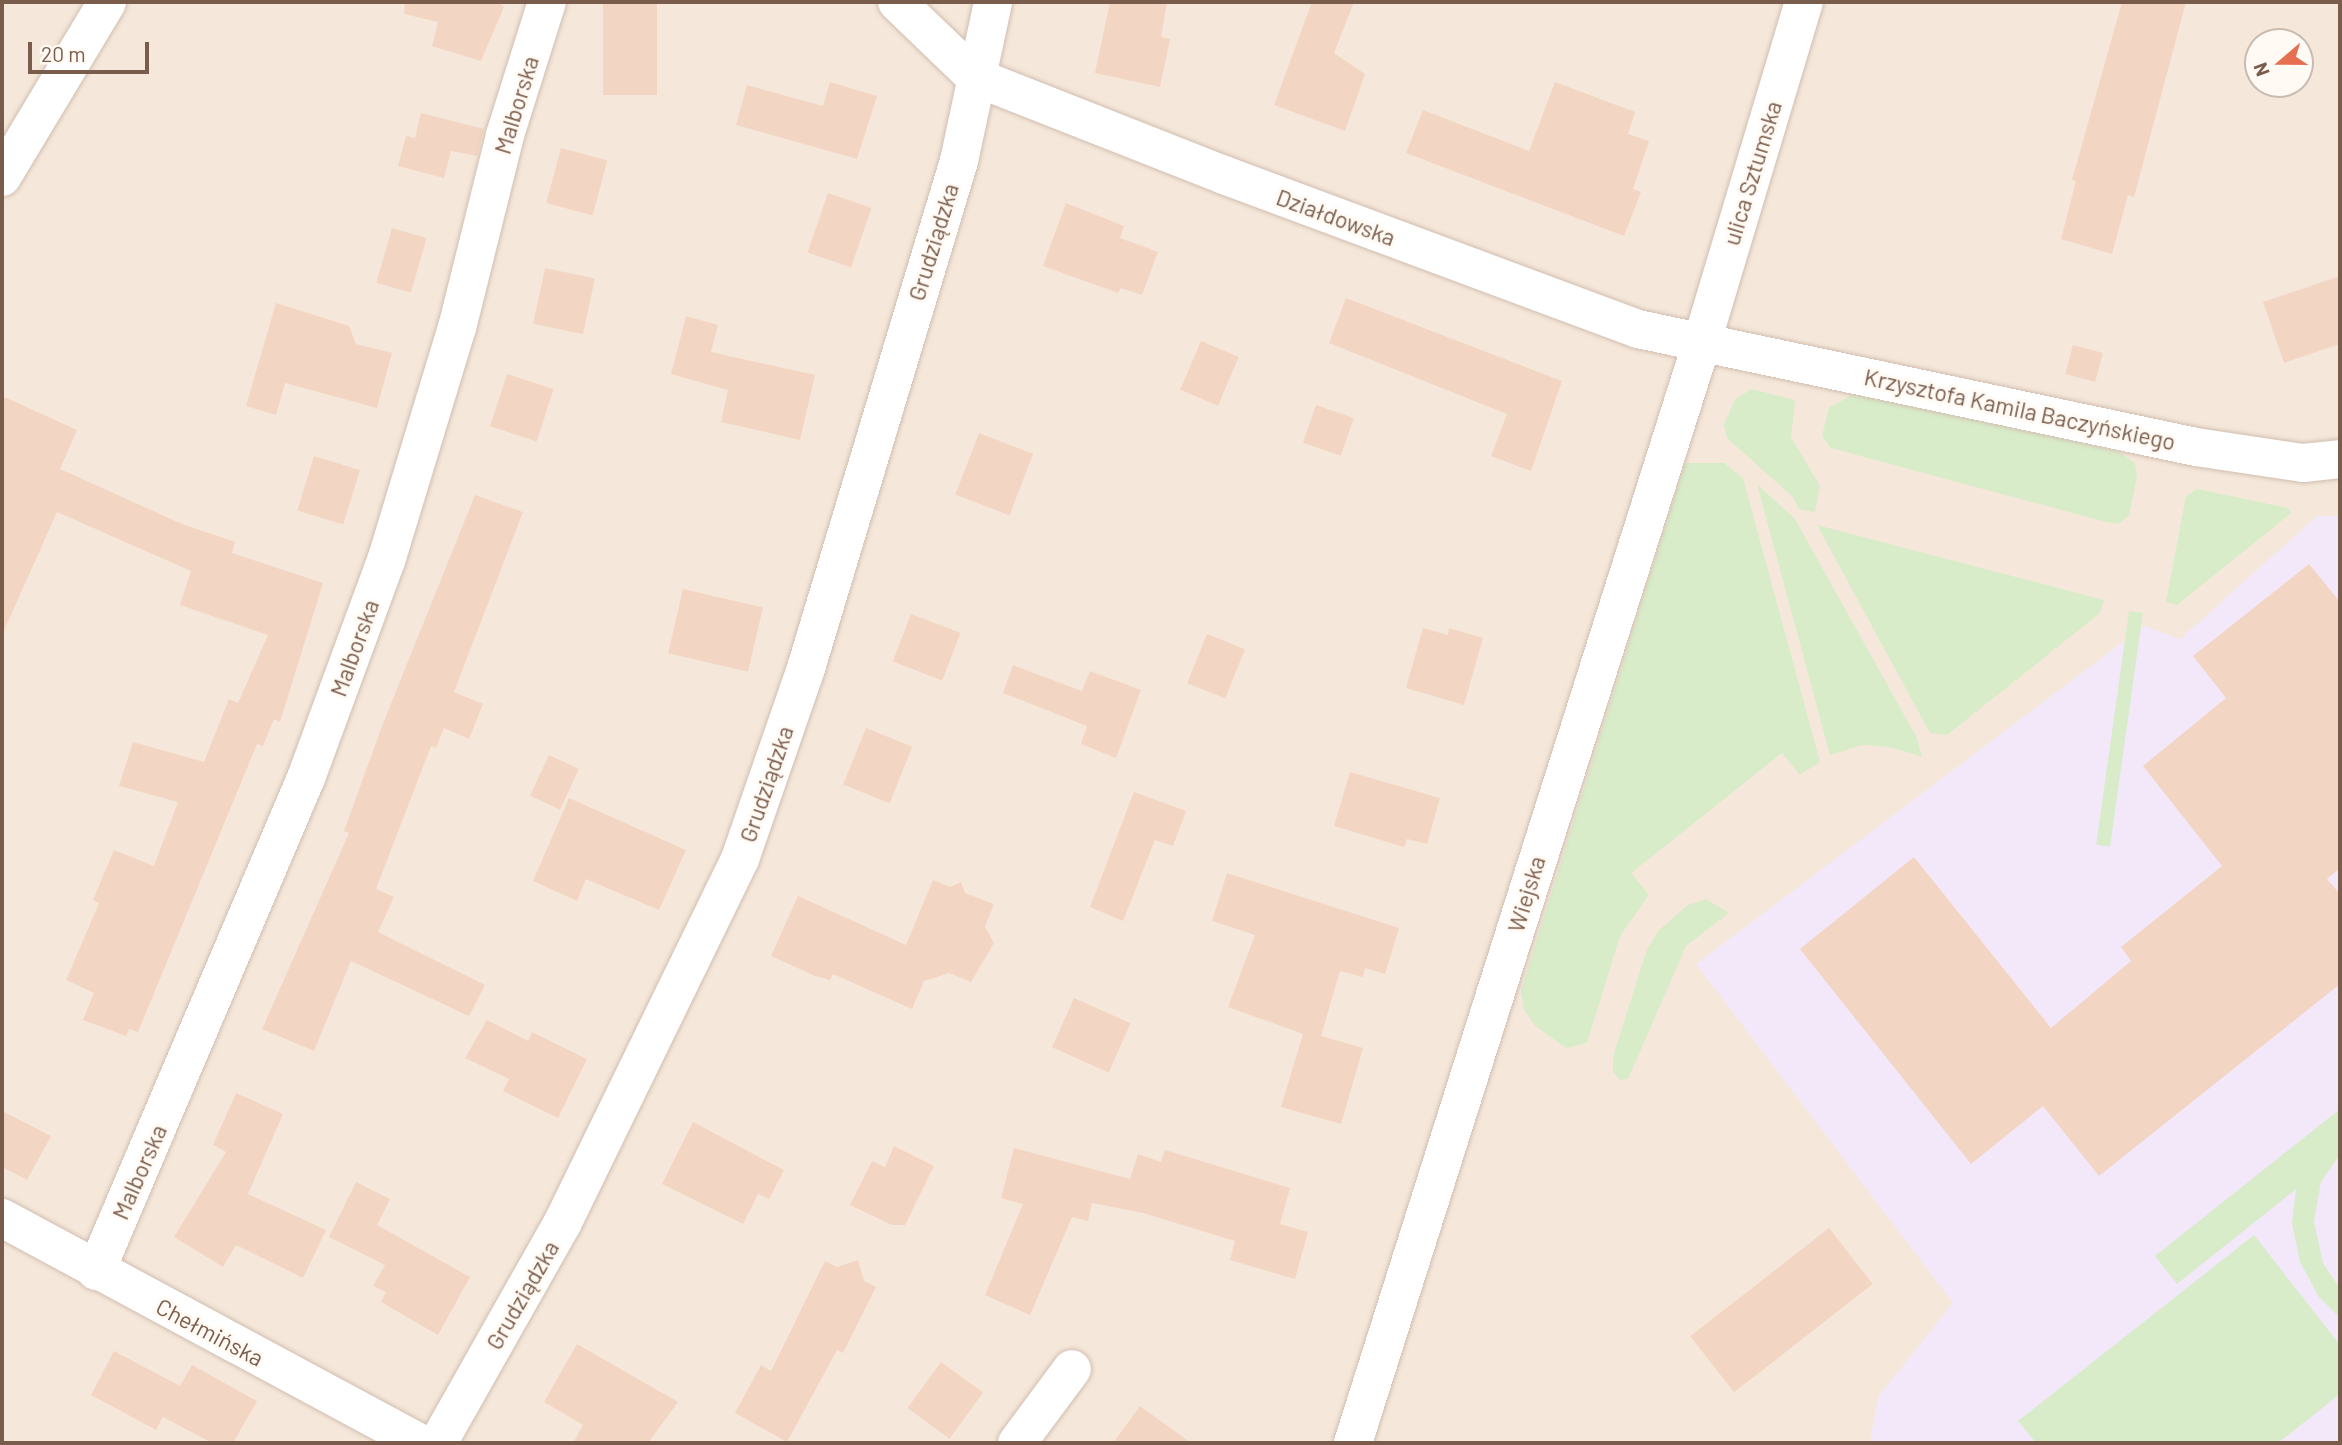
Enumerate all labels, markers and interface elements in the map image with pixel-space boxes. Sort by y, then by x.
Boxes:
scale bar [32,28,152,72]
north arrow [2244,28,2314,98]
text: 20 m [41,41,86,66]
street label: Malborska [488,53,544,157]
text: N [2248,60,2274,80]
street label: ulica Sztumska [1717,98,1787,248]
street label: Grudziądzka [902,180,964,304]
street label: Działdowska [1273,183,1399,251]
street label: Krzysztofa Kamila Baczyńskiego [1862,362,2178,456]
street label: Malborska [324,596,384,700]
street label: Grudziądzka [733,722,799,846]
street label: Wiejska [1501,853,1551,935]
street label: Malborska [106,1120,172,1224]
street label: Grudziądzka [480,1236,564,1354]
street label: Chełmińska [152,1292,268,1372]

